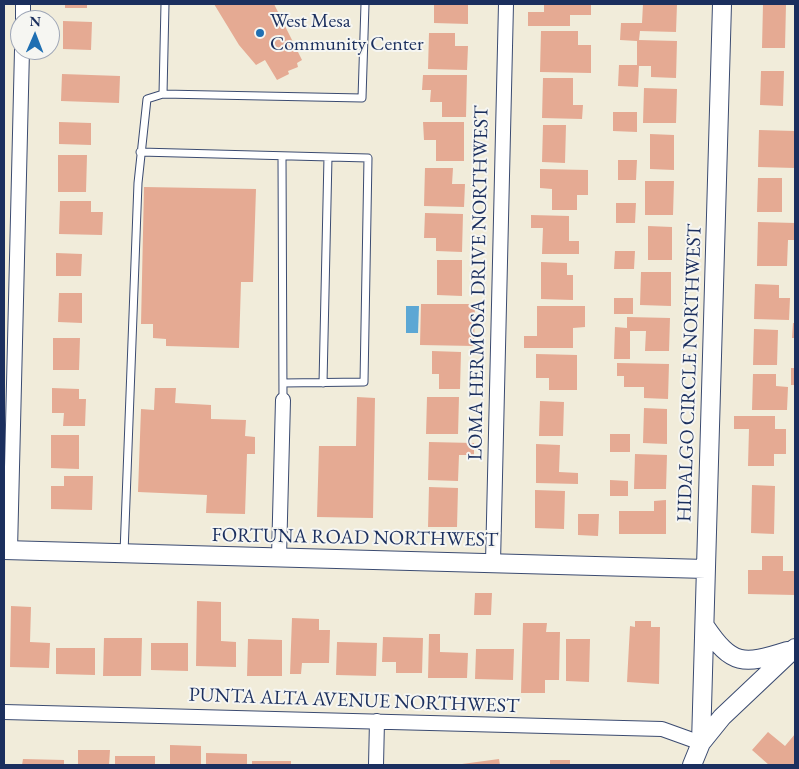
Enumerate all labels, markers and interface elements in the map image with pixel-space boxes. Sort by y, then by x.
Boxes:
north arrow [10,10,60,60]
place label: West Mesa Community Center [270,10,424,57]
text: N [29,12,41,30]
marker: West Mesa Community Center [254,27,266,39]
street label: LOMA HERMOSA DRIVE NORTHWEST [464,105,494,461]
street label: HIDALGO CIRCLE NORTHWEST [673,223,707,523]
street label: FORTUNA ROAD NORTHWEST [211,524,499,552]
street label: PUNTA ALTA AVENUE NORTHWEST [188,683,520,719]

